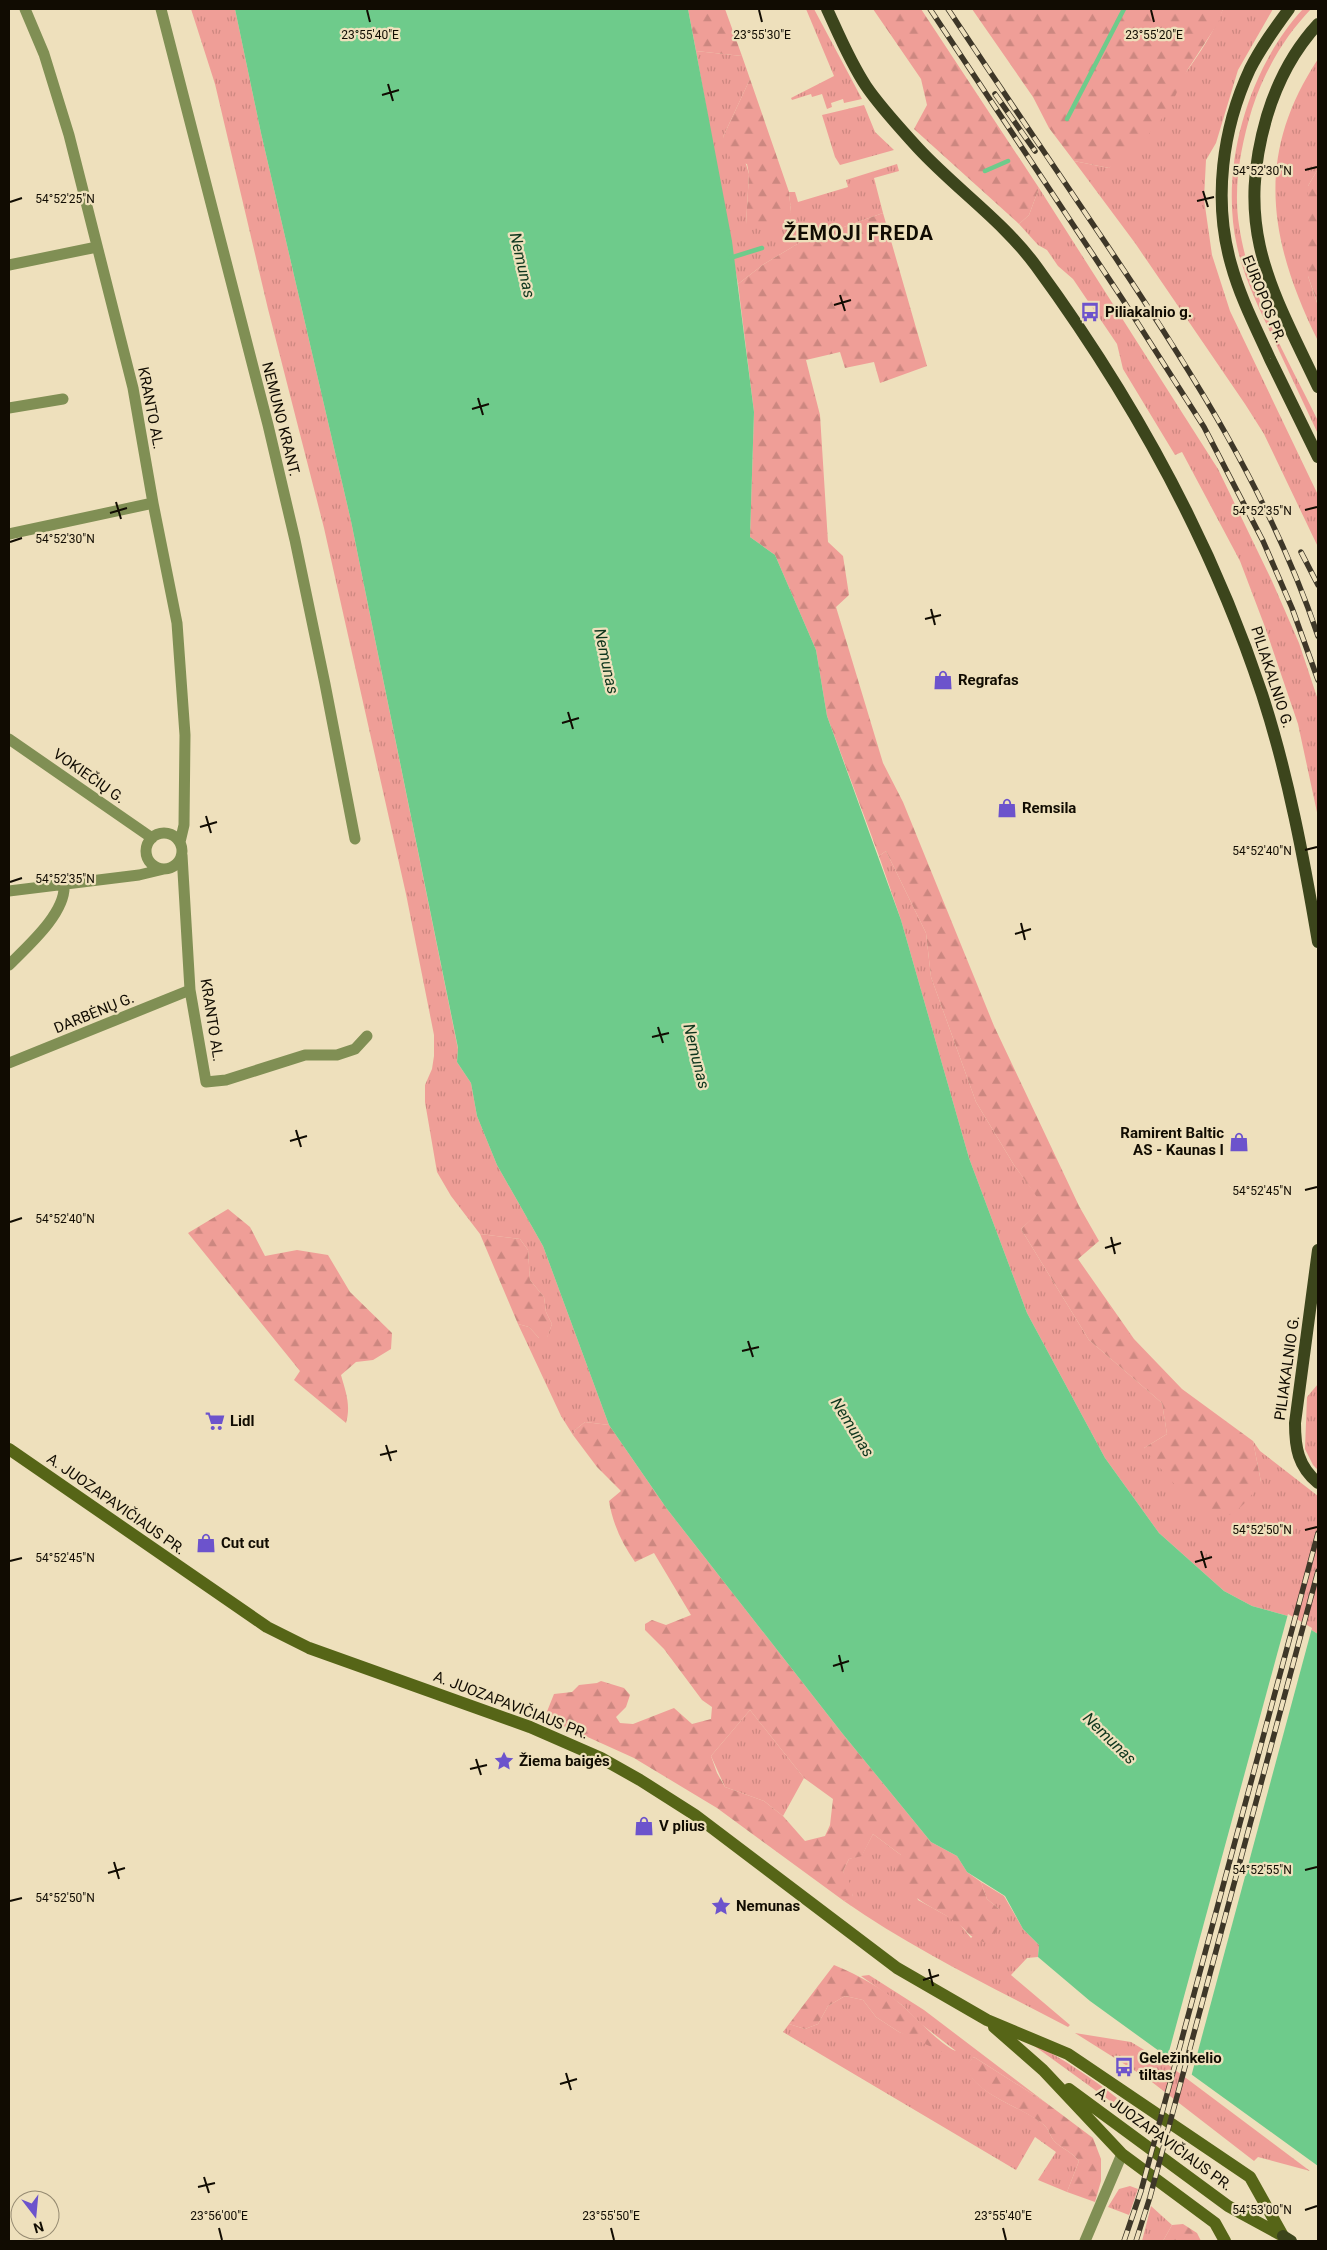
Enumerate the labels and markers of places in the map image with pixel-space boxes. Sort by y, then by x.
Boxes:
bus stop icon: Piliakalnio g. [1079,301,1101,323]
place label: Piliakalnio g. [1105,303,1192,321]
shop icon: Regrafas [932,669,954,691]
place label: Regrafas [958,671,1019,689]
shop icon: Remsila [996,797,1018,819]
place label: Remsila [1022,799,1076,817]
place label: Ramirent Baltic AS - Kaunas I [1120,1124,1224,1159]
shop icon: Ramirent Baltic AS - Kaunas I [1228,1131,1250,1153]
supermarket icon: Lidl [204,1410,226,1432]
place label: Lidl [230,1412,255,1430]
shop icon: Cut cut [195,1532,217,1554]
place label: Cut cut [221,1534,269,1552]
place icon: Žiema baigės [493,1750,515,1772]
place label: Žiema baigės [519,1752,610,1770]
shop icon: V plius [633,1815,655,1837]
place label: V plius [659,1817,705,1835]
place icon: Nemunas [710,1895,732,1917]
place label: Nemunas [736,1897,801,1915]
place label: Geležinkelio tiltas [1139,2049,1222,2084]
bus stop icon: Geležinkelio tiltas [1113,2056,1135,2078]

